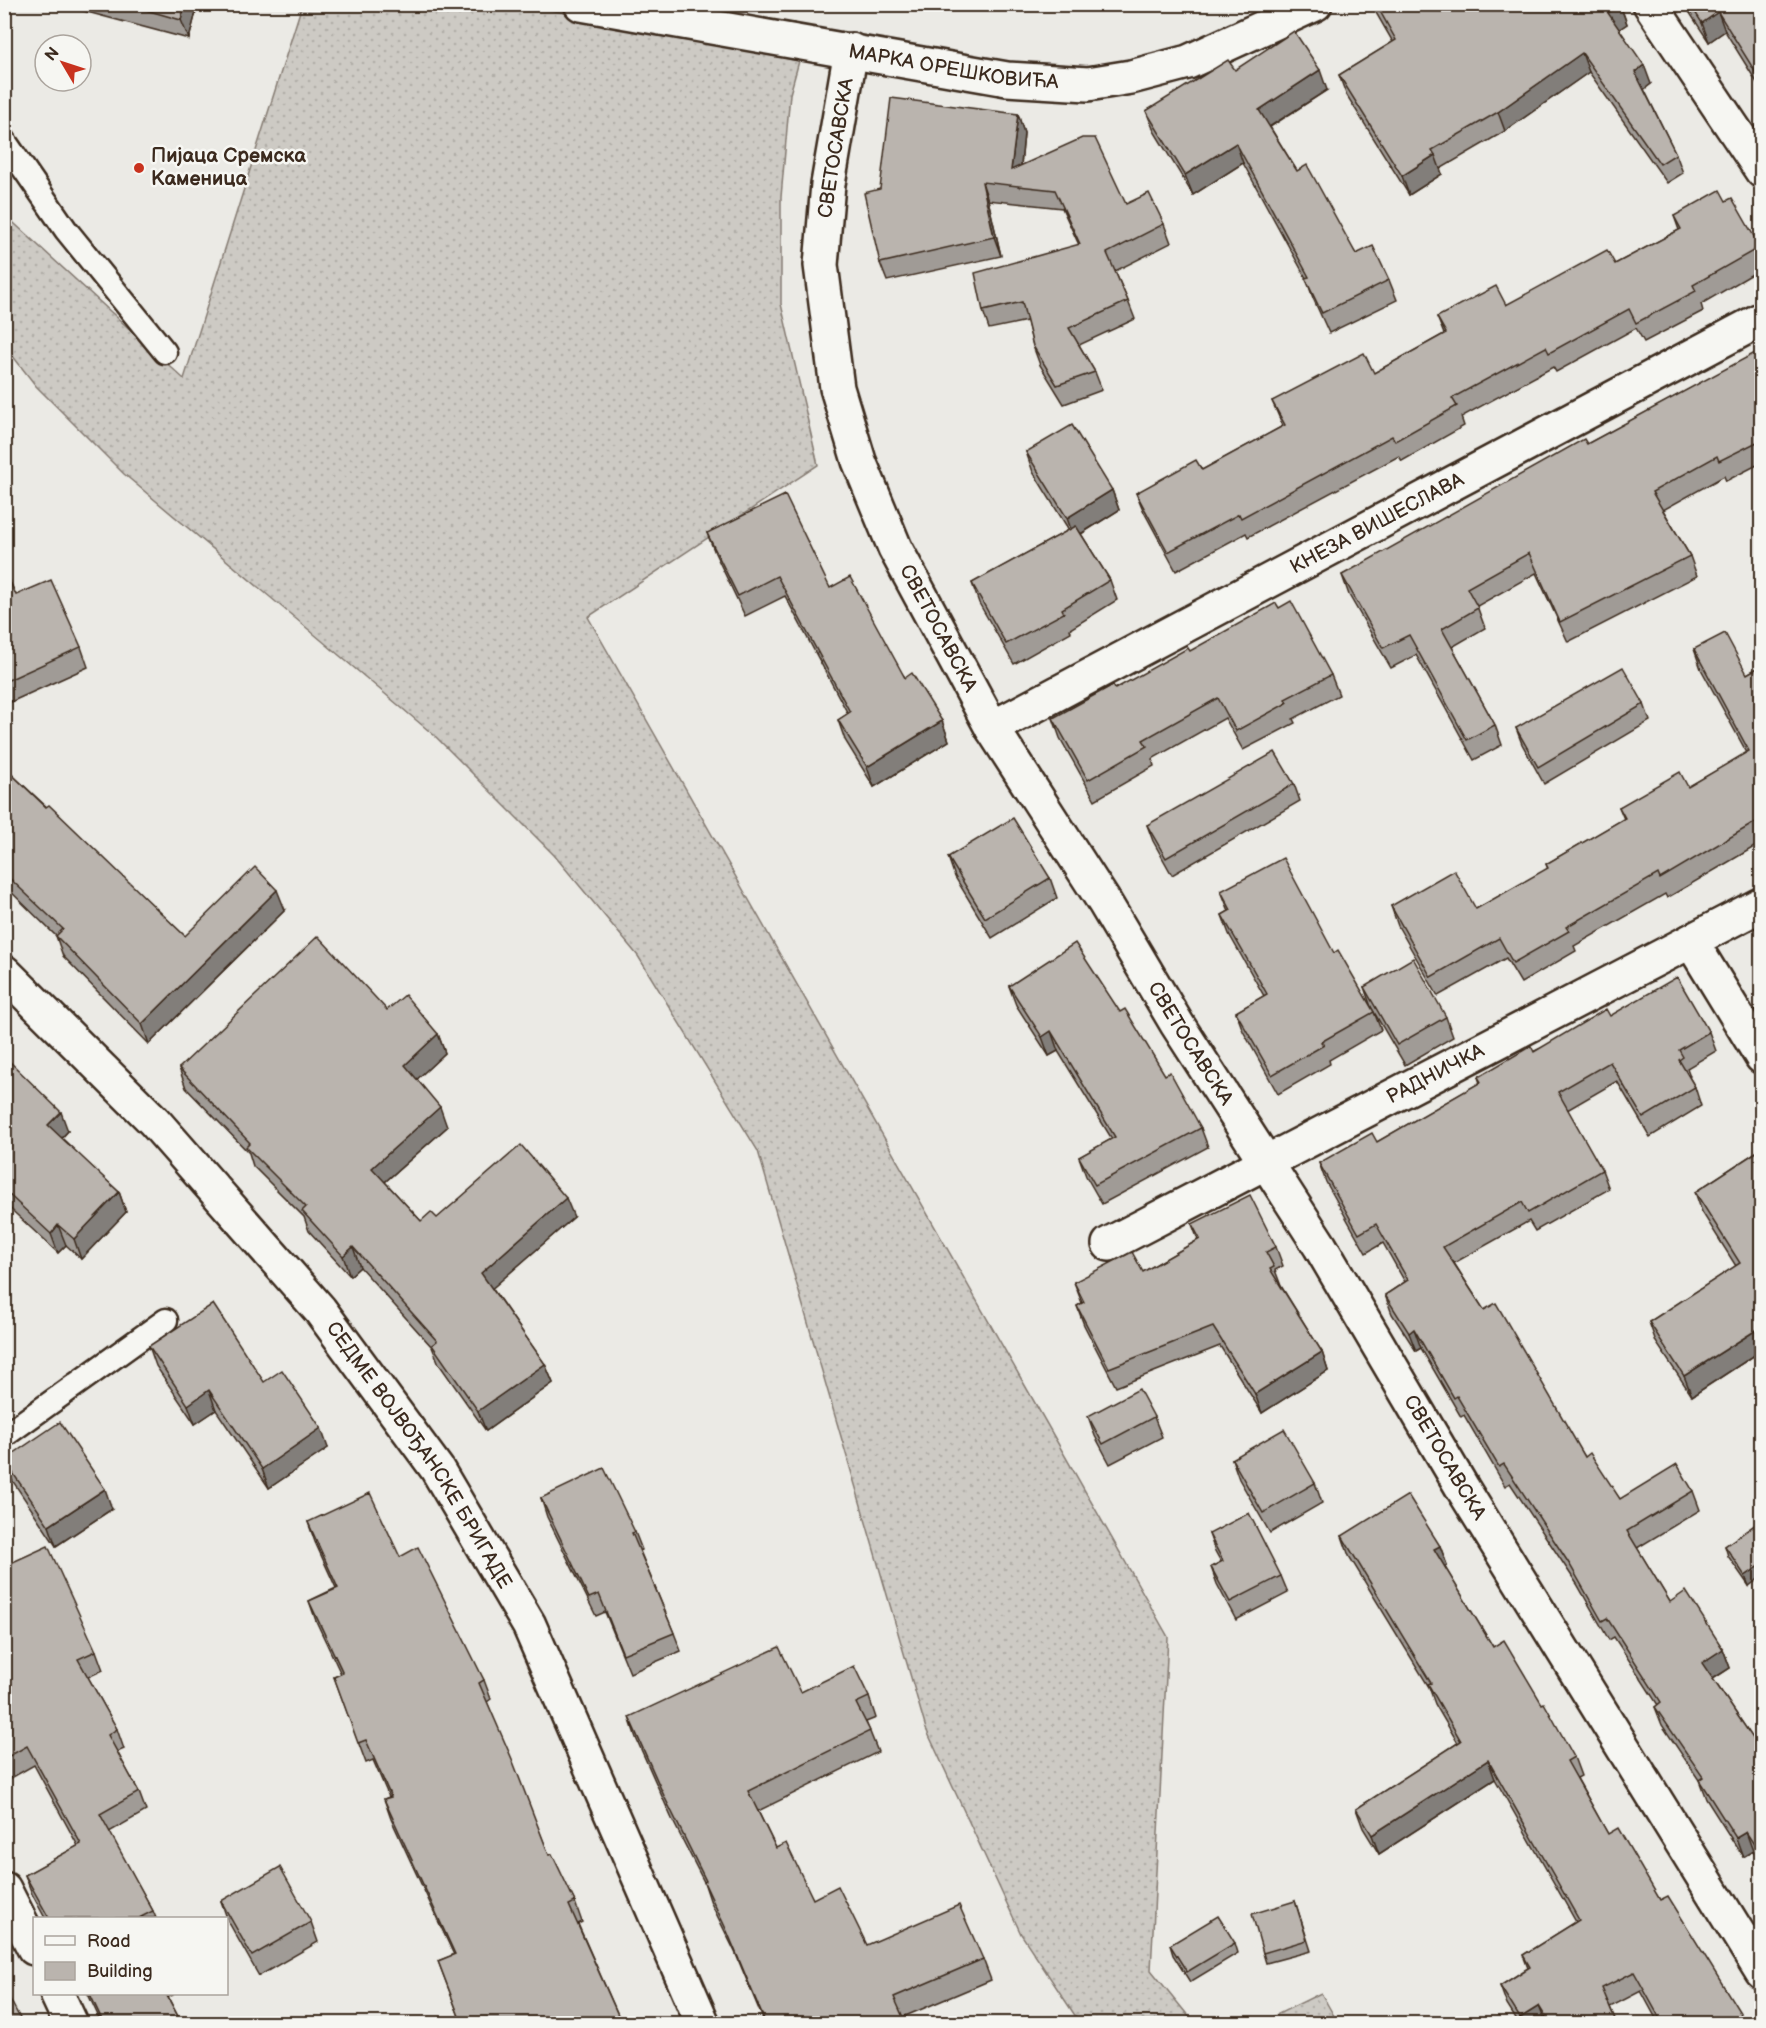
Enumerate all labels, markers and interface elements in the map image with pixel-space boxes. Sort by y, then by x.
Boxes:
north arrow [33,33,93,93]
street label: МАРКА ОРЕШКОВИЋА [847,39,1060,94]
text: N [41,44,64,65]
street label: СВЕТОСАВСКА [813,76,859,220]
place label: Пијаца Сремска Каменица [151,144,306,191]
marker: Пијаца Сремска Каменица [132,161,146,175]
street label: КНЕЗА ВИШЕСЛАВА [1286,467,1469,579]
street label: СВЕТОСАВСКА [894,561,983,697]
street label: СВЕТОСАВСКА [1143,978,1239,1111]
street label: РАДНИЧКА [1382,1038,1489,1109]
street label: СЕДМЕ ВОЈВОЂАНСКЕ БРИГАДЕ [321,1317,517,1593]
street label: СВЕТОСАВСКА [1398,1391,1492,1525]
legend [33,1917,228,1995]
text: Road [87,1931,131,1952]
text: Building [87,1961,153,1982]

